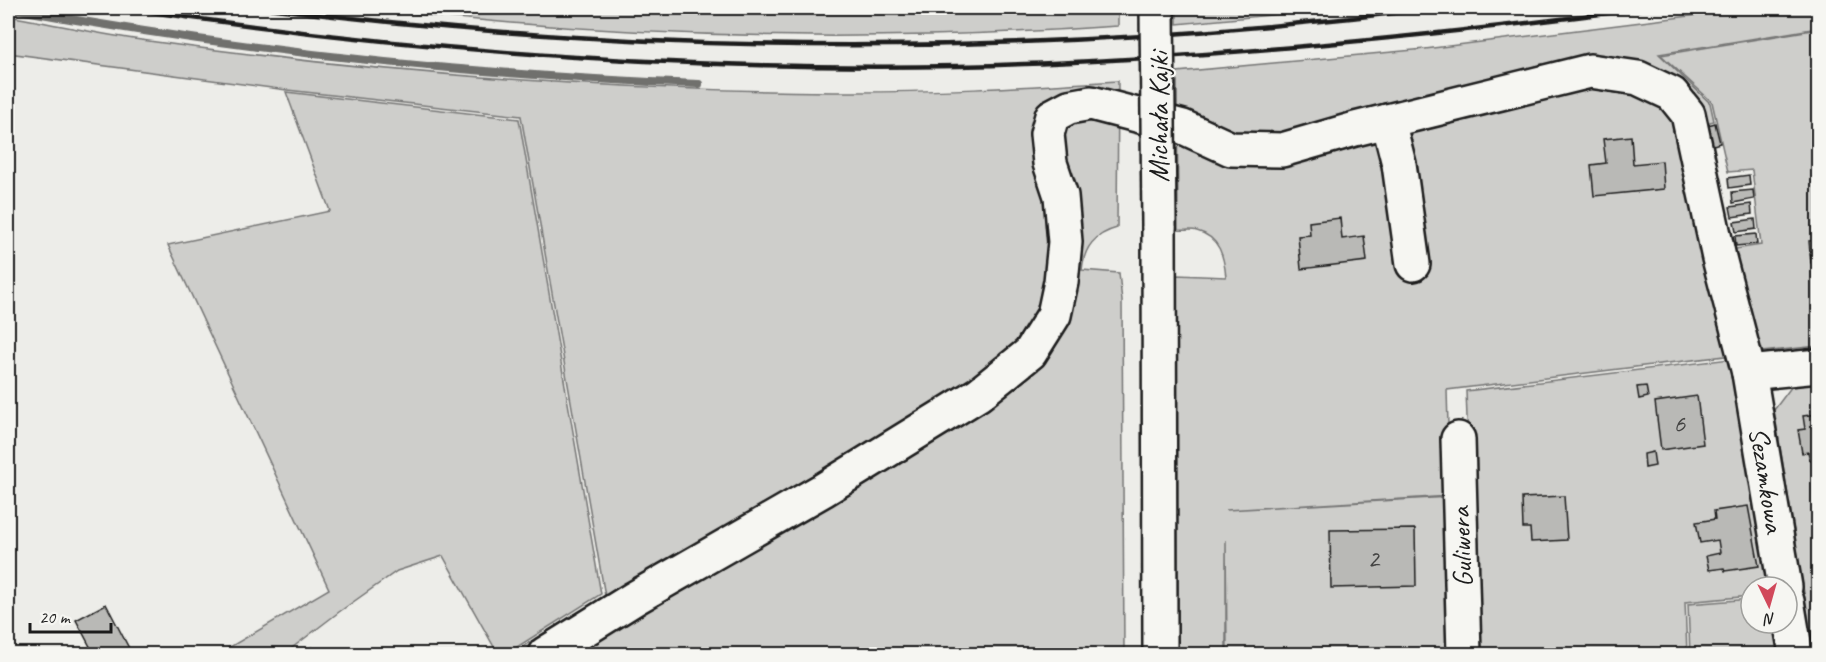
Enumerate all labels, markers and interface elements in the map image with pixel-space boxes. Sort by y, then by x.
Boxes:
street label: Michała Kajki [1141,48,1176,182]
house number: 6 [1673,407,1686,440]
street label: Sezamkowa [1741,425,1793,537]
street label: Guliwera [1442,505,1480,588]
house number: 2 [1367,542,1381,575]
north arrow [1739,575,1799,635]
scale bar [30,596,111,634]
text: 20 m [39,606,72,628]
text: N [1761,609,1776,630]

